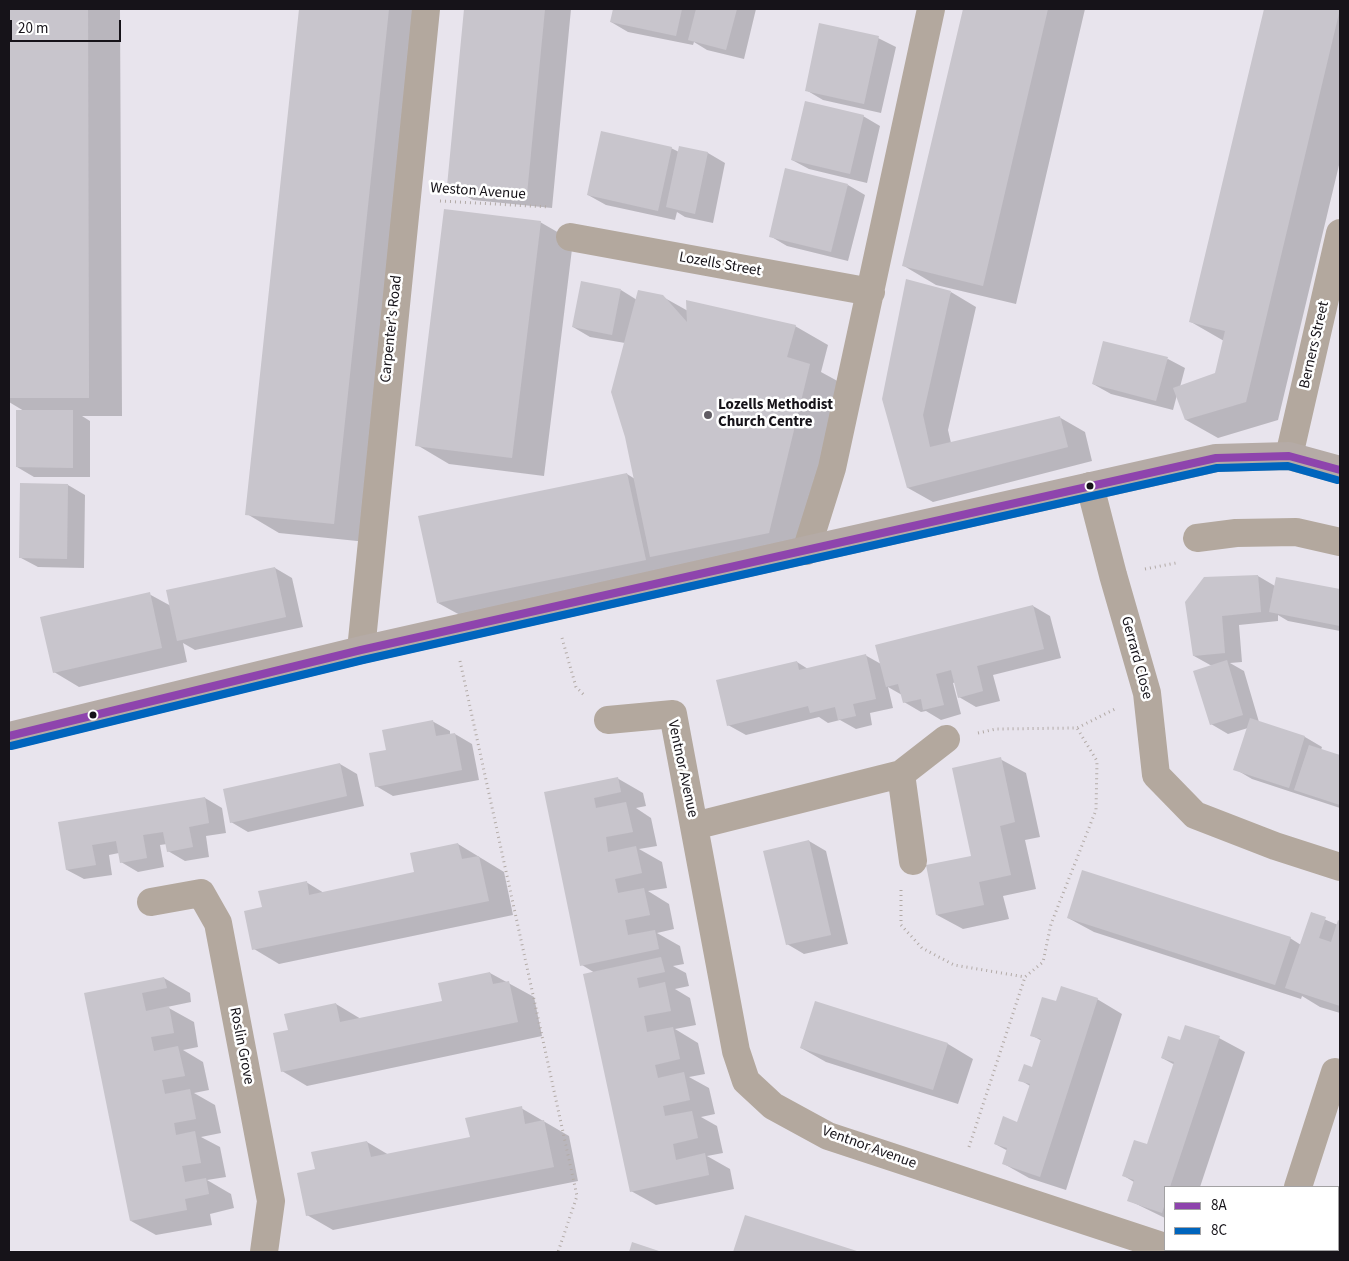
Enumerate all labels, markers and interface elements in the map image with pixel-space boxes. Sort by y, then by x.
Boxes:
scale bar [12,10,124,42]
text: 20 m [18,18,48,39]
street label: Weston Avenue [430,180,526,204]
street label: Lozells Street [677,249,763,281]
street label: Carpenter's Road [377,274,407,384]
street label: Berners Street [1296,300,1334,390]
place label: Lozells Methodist Church Centre [718,397,833,432]
marker: Lozells Methodist Church Centre [702,409,714,421]
unlabelled marker [1085,481,1095,491]
street label: Gerrard Close [1116,615,1156,701]
unlabelled marker [88,710,98,720]
street label: Ventnor Avenue [663,719,701,819]
street label: Roslin Grove [225,1006,257,1086]
street label: Ventnor Avenue [819,1123,919,1173]
legend [1164,1186,1339,1251]
text: 8A [1211,1195,1227,1216]
text: 8C [1211,1220,1227,1241]

